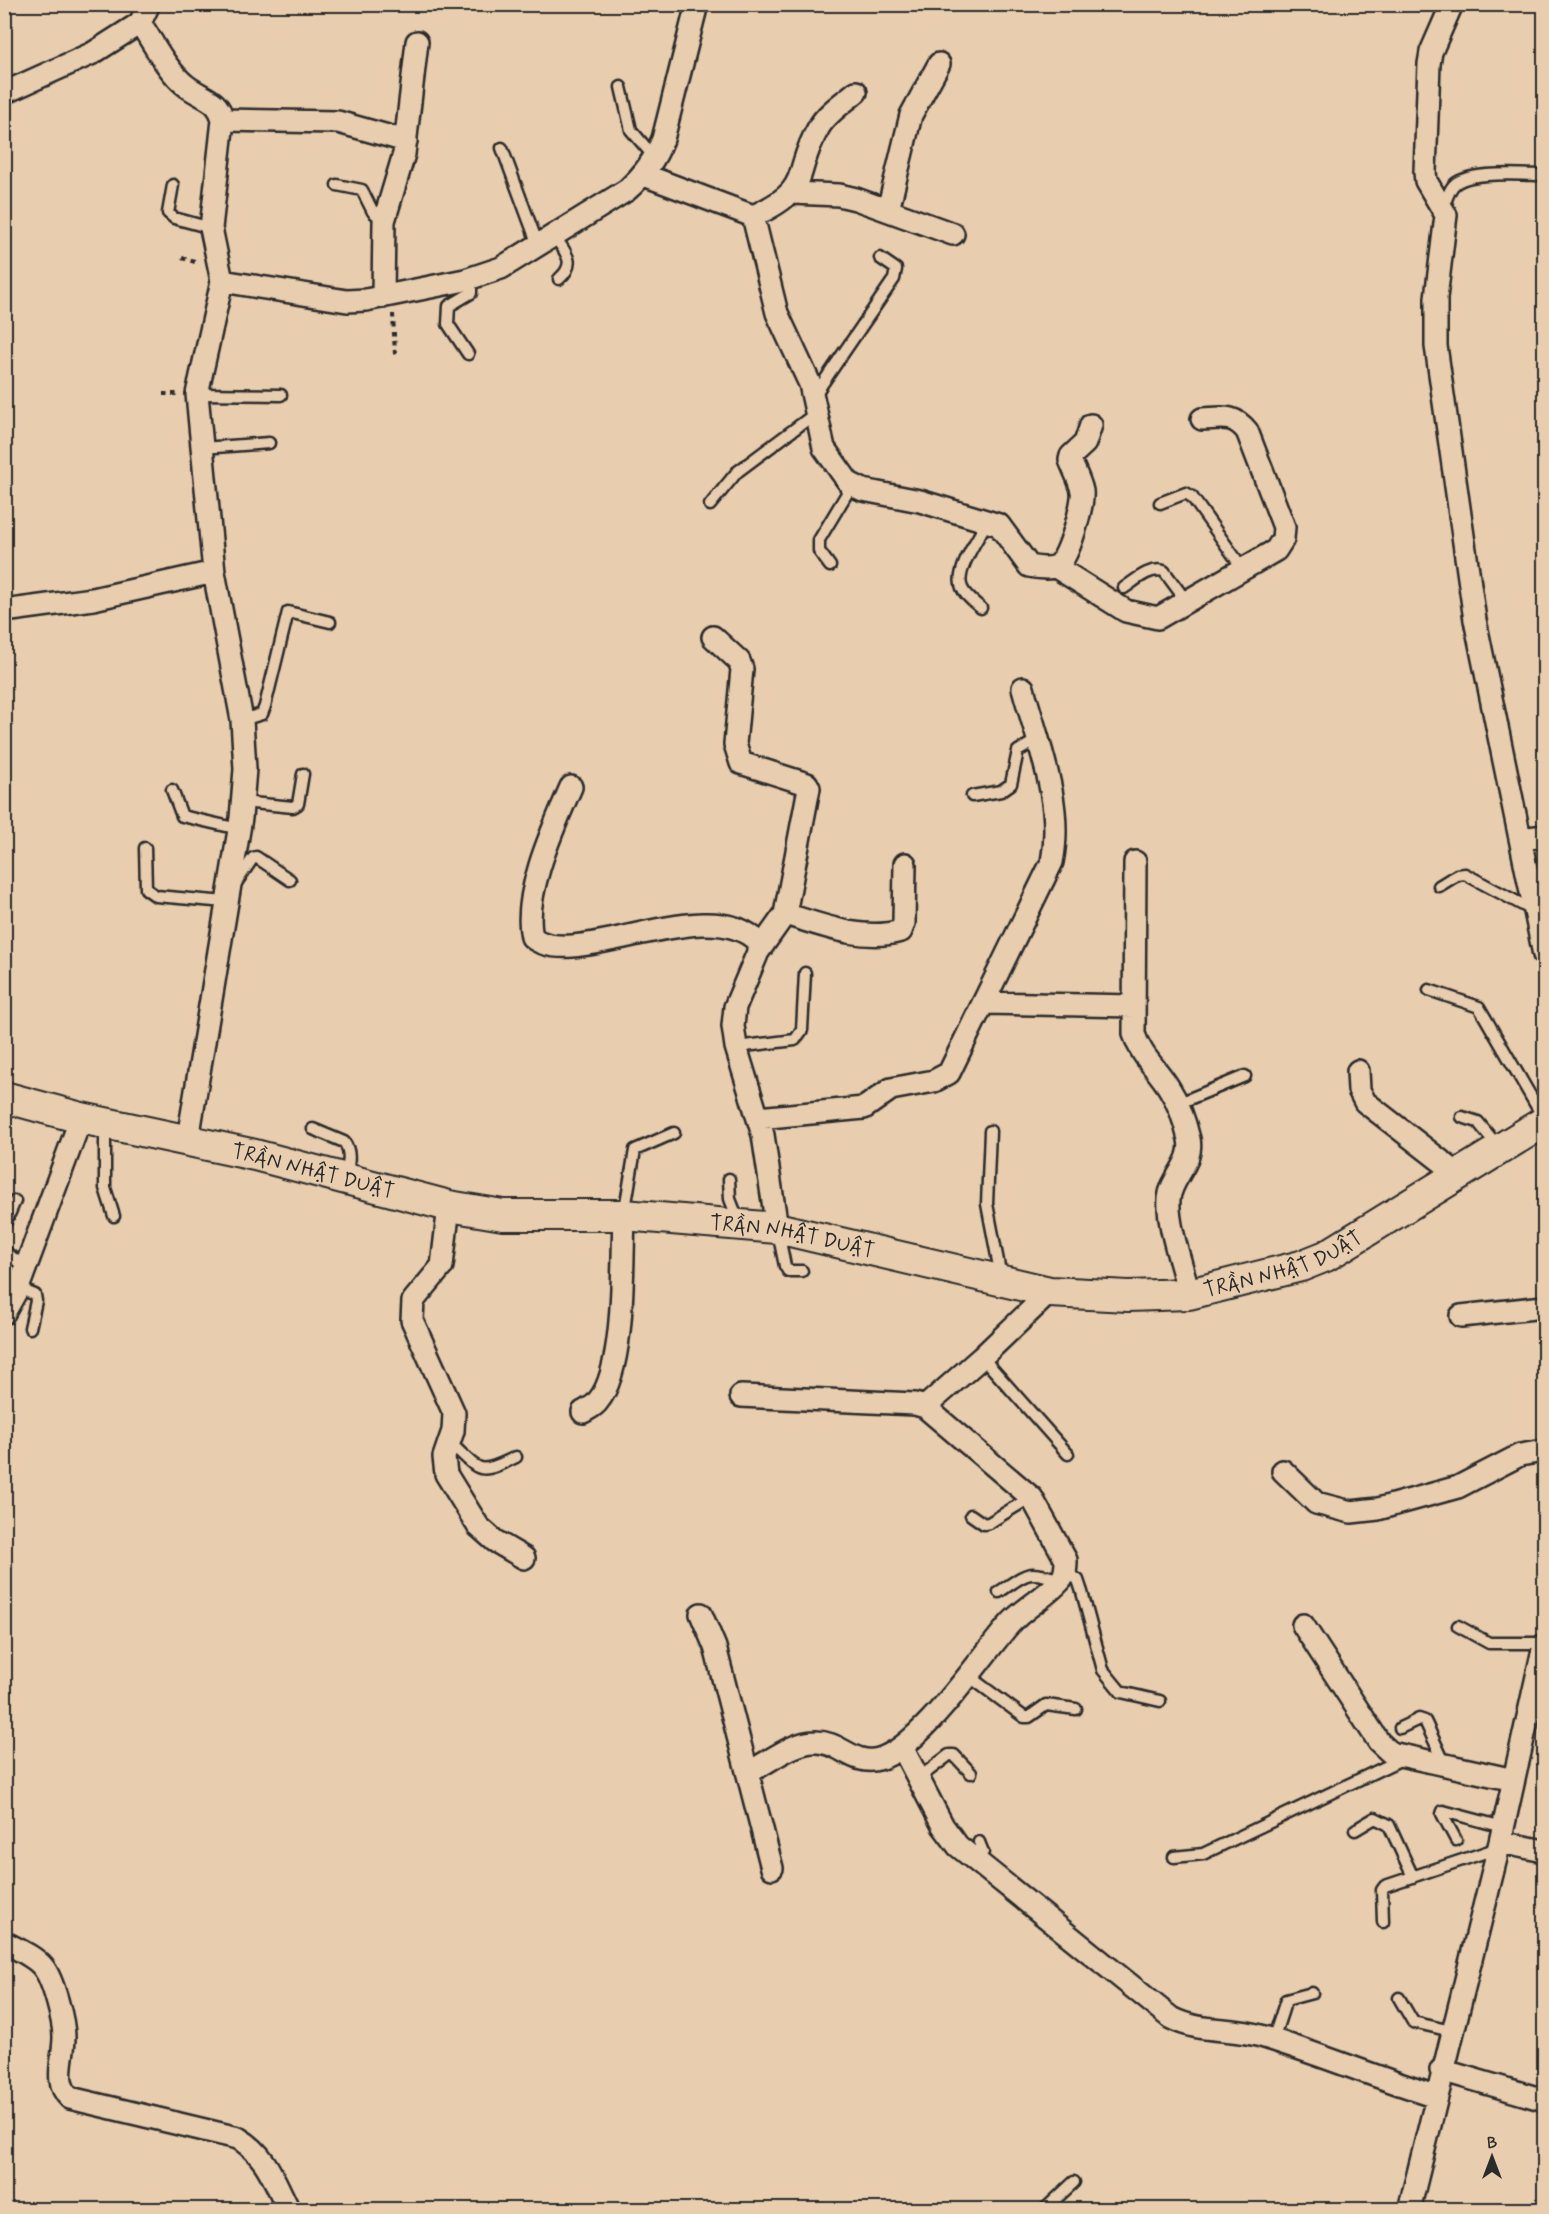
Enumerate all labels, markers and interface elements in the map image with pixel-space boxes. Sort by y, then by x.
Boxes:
street label: TRẦN NHẬT DUẬT [229,1137,397,1206]
street label: TRẦN NHẬT DUẬT [709,1209,877,1265]
street label: TRẦN NHẬT DUẬT [1201,1224,1368,1305]
north arrow [1462,2127,1522,2187]
text: B [1487,2133,1497,2154]

